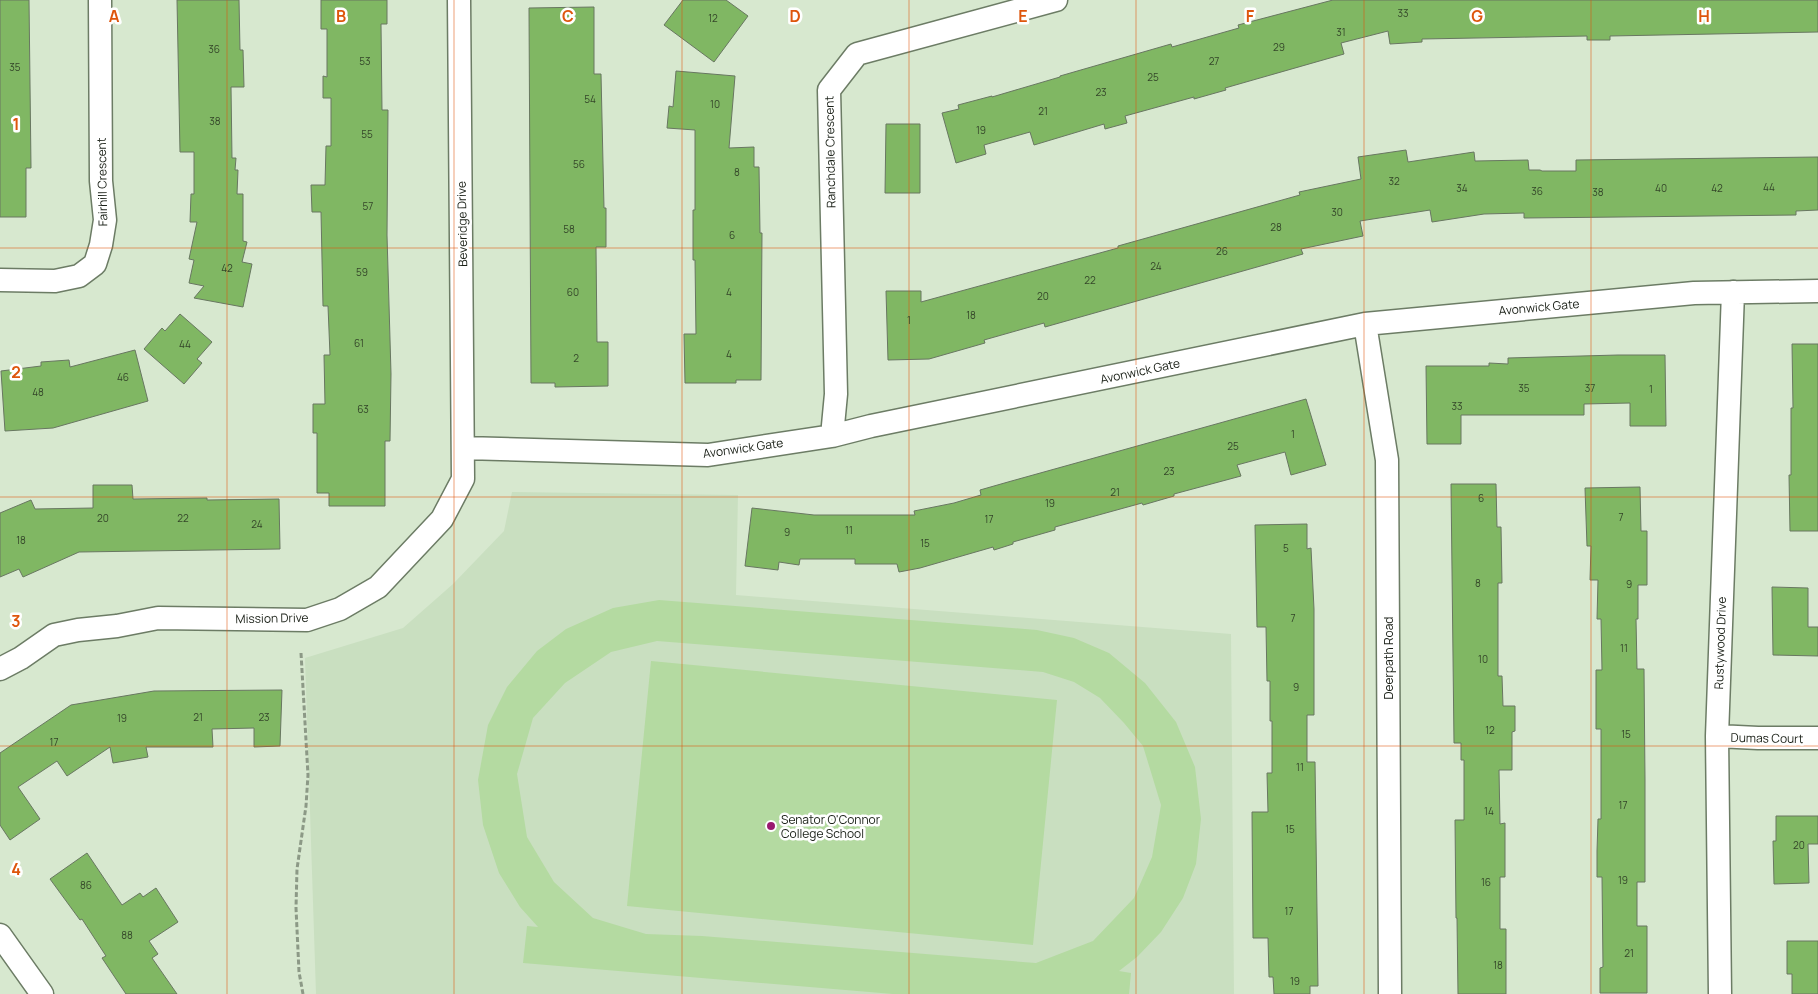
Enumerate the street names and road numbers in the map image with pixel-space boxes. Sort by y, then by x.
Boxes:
street label: Ranchdale Crescent [821,95,839,208]
street label: Fairhill Crescent [93,137,111,227]
street label: Beveridge Drive [453,181,471,267]
street label: Avonwick Gate [1498,295,1580,319]
street label: Avonwick Gate [1099,354,1181,388]
street label: Avonwick Gate [702,434,784,462]
street label: Rustywood Drive [1710,596,1730,690]
street label: Mission Drive [235,609,309,627]
street label: Deerpath Road [1380,617,1397,699]
street label: Dumas Court [1731,729,1804,747]

